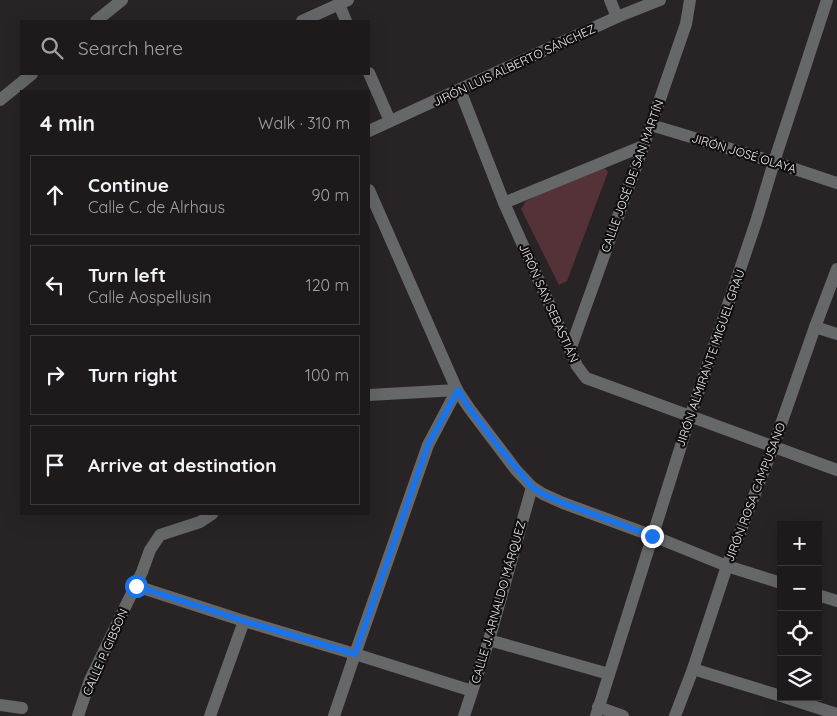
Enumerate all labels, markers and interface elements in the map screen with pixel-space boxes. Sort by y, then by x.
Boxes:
search box [20,20,370,75]
street label: JIRÓN LUIS ALBERTO SÁNCHEZ [431,21,598,109]
icon: search [38,34,66,62]
text: Search here [78,36,183,60]
street label: CALLE JOSÉ DE SAN MARTÍN [597,98,667,254]
text: 4 min [40,110,95,136]
text: Walk · 310 m [258,113,350,133]
street label: JIRÓN JOSÉ OLAYA [690,130,798,176]
text: Continue [88,173,169,197]
icon: ahead [41,181,69,209]
text: 90 m [312,185,349,205]
text: Calle C. de Alrhaus [88,197,225,217]
street label: JIRÓN SAN SEBASTIÁN [516,241,582,365]
text: Turn left [88,263,166,287]
street label: JIRÓN ALMIRANTE MIGUEL GRAU [672,267,748,449]
icon: left [41,271,69,299]
text: 120 m [306,275,349,295]
text: Calle Aospellusin [88,287,212,307]
icon: right [41,361,69,389]
text: Turn right [88,363,177,387]
text: 100 m [305,365,349,385]
street label: JIRÓN ROSA CAMPUSANO [722,420,788,564]
icon: arrive [41,451,69,479]
text: Arrive at destination [88,453,277,477]
street label: CALLE J. ARNALDO MÁRQUEZ [468,519,529,685]
map controls [777,521,822,701]
button: + [777,521,822,566]
route end [641,525,664,548]
button: − [777,566,822,611]
route start [125,575,148,598]
street label: CALLE P. GIBSON [79,606,131,698]
button: locate [777,611,822,656]
button: layers [777,656,822,701]

